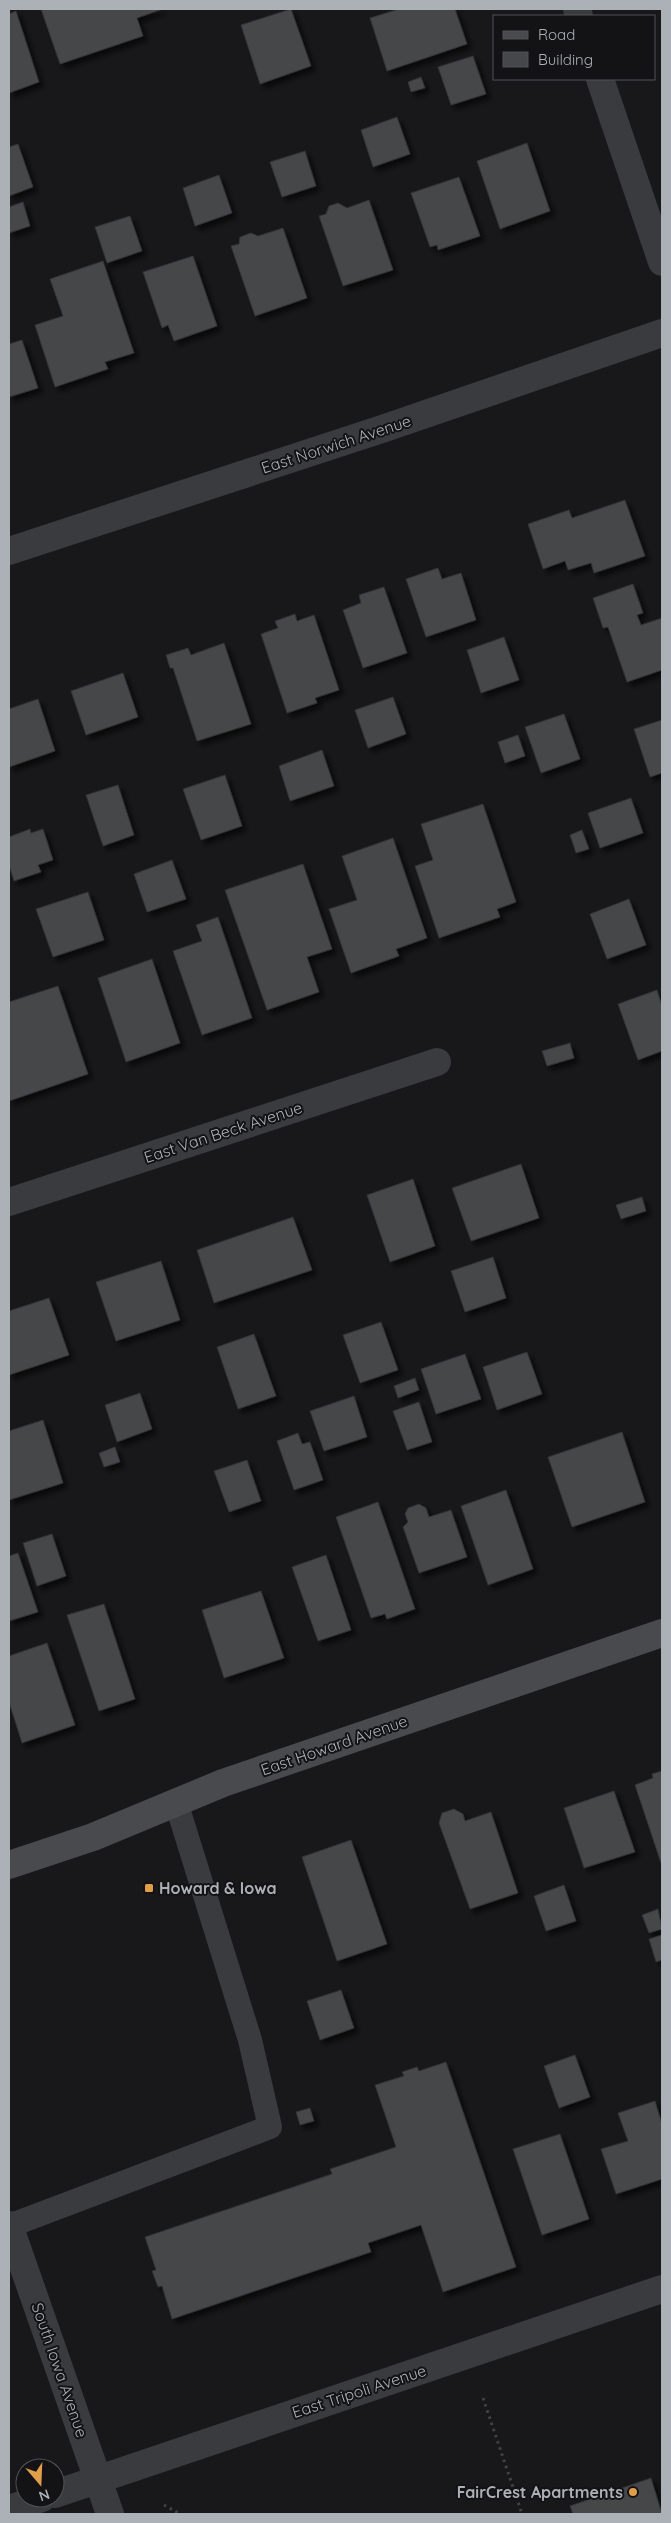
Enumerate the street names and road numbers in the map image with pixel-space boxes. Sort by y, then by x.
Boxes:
street label: East Norwich Avenue [259,410,413,478]
street label: East Van Beck Avenue [141,1097,305,1167]
street label: East Howard Avenue [258,1711,410,1779]
street label: South Iowa Avenue [28,2300,92,2440]
street label: East Tripoli Avenue [289,2360,429,2422]

